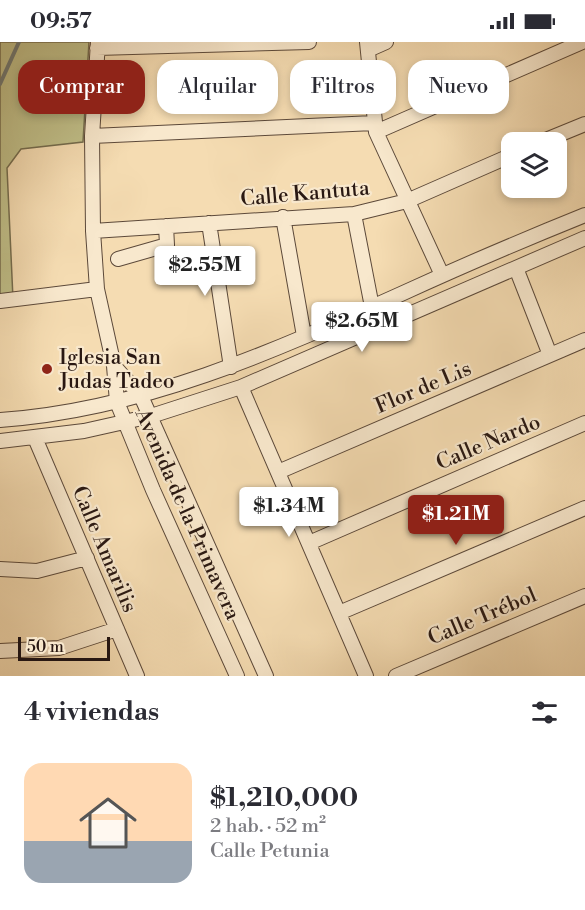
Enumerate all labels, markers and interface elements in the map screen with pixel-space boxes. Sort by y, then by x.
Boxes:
text: 09:57 [30,8,92,35]
chip: Comprar [18,60,145,114]
chip: Alquilar [157,60,278,114]
chip: Filtros [290,60,396,114]
chip: Nuevo [408,60,509,114]
map controls [501,132,567,198]
button: layers [501,132,567,198]
street label: Calle Kantuta [239,175,371,213]
pin: $2.55M [156,246,254,297]
text: $2.55M [168,253,242,278]
pin: $2.65M [313,302,411,353]
text: $2.65M [325,309,399,334]
place label: Iglesia San Judas Tadeo [58,345,175,395]
street label: Flor de Lis [371,356,475,420]
marker: Iglesia San Judas Tadeo [40,362,54,376]
street label: Avenida de la Primavera [128,404,246,624]
street label: Calle Nardo [432,409,545,477]
street label: Calle Amarilis [66,482,142,616]
pin: $1.34M [240,487,338,538]
text: $1.34M [253,494,325,519]
pin: $1.21M [407,495,505,546]
text: $1.21M [422,502,490,527]
street label: Calle Trébol [424,582,541,652]
scale bar [18,634,110,662]
text: 50 m [27,637,64,657]
text: 4 viviendas [24,696,159,728]
icon: filters [528,696,561,729]
text: $1,210,000 [210,782,358,814]
icon: home [72,787,144,859]
text: 2 hab. · 52 m² [210,814,326,839]
text: Calle Petunia [210,839,330,864]

